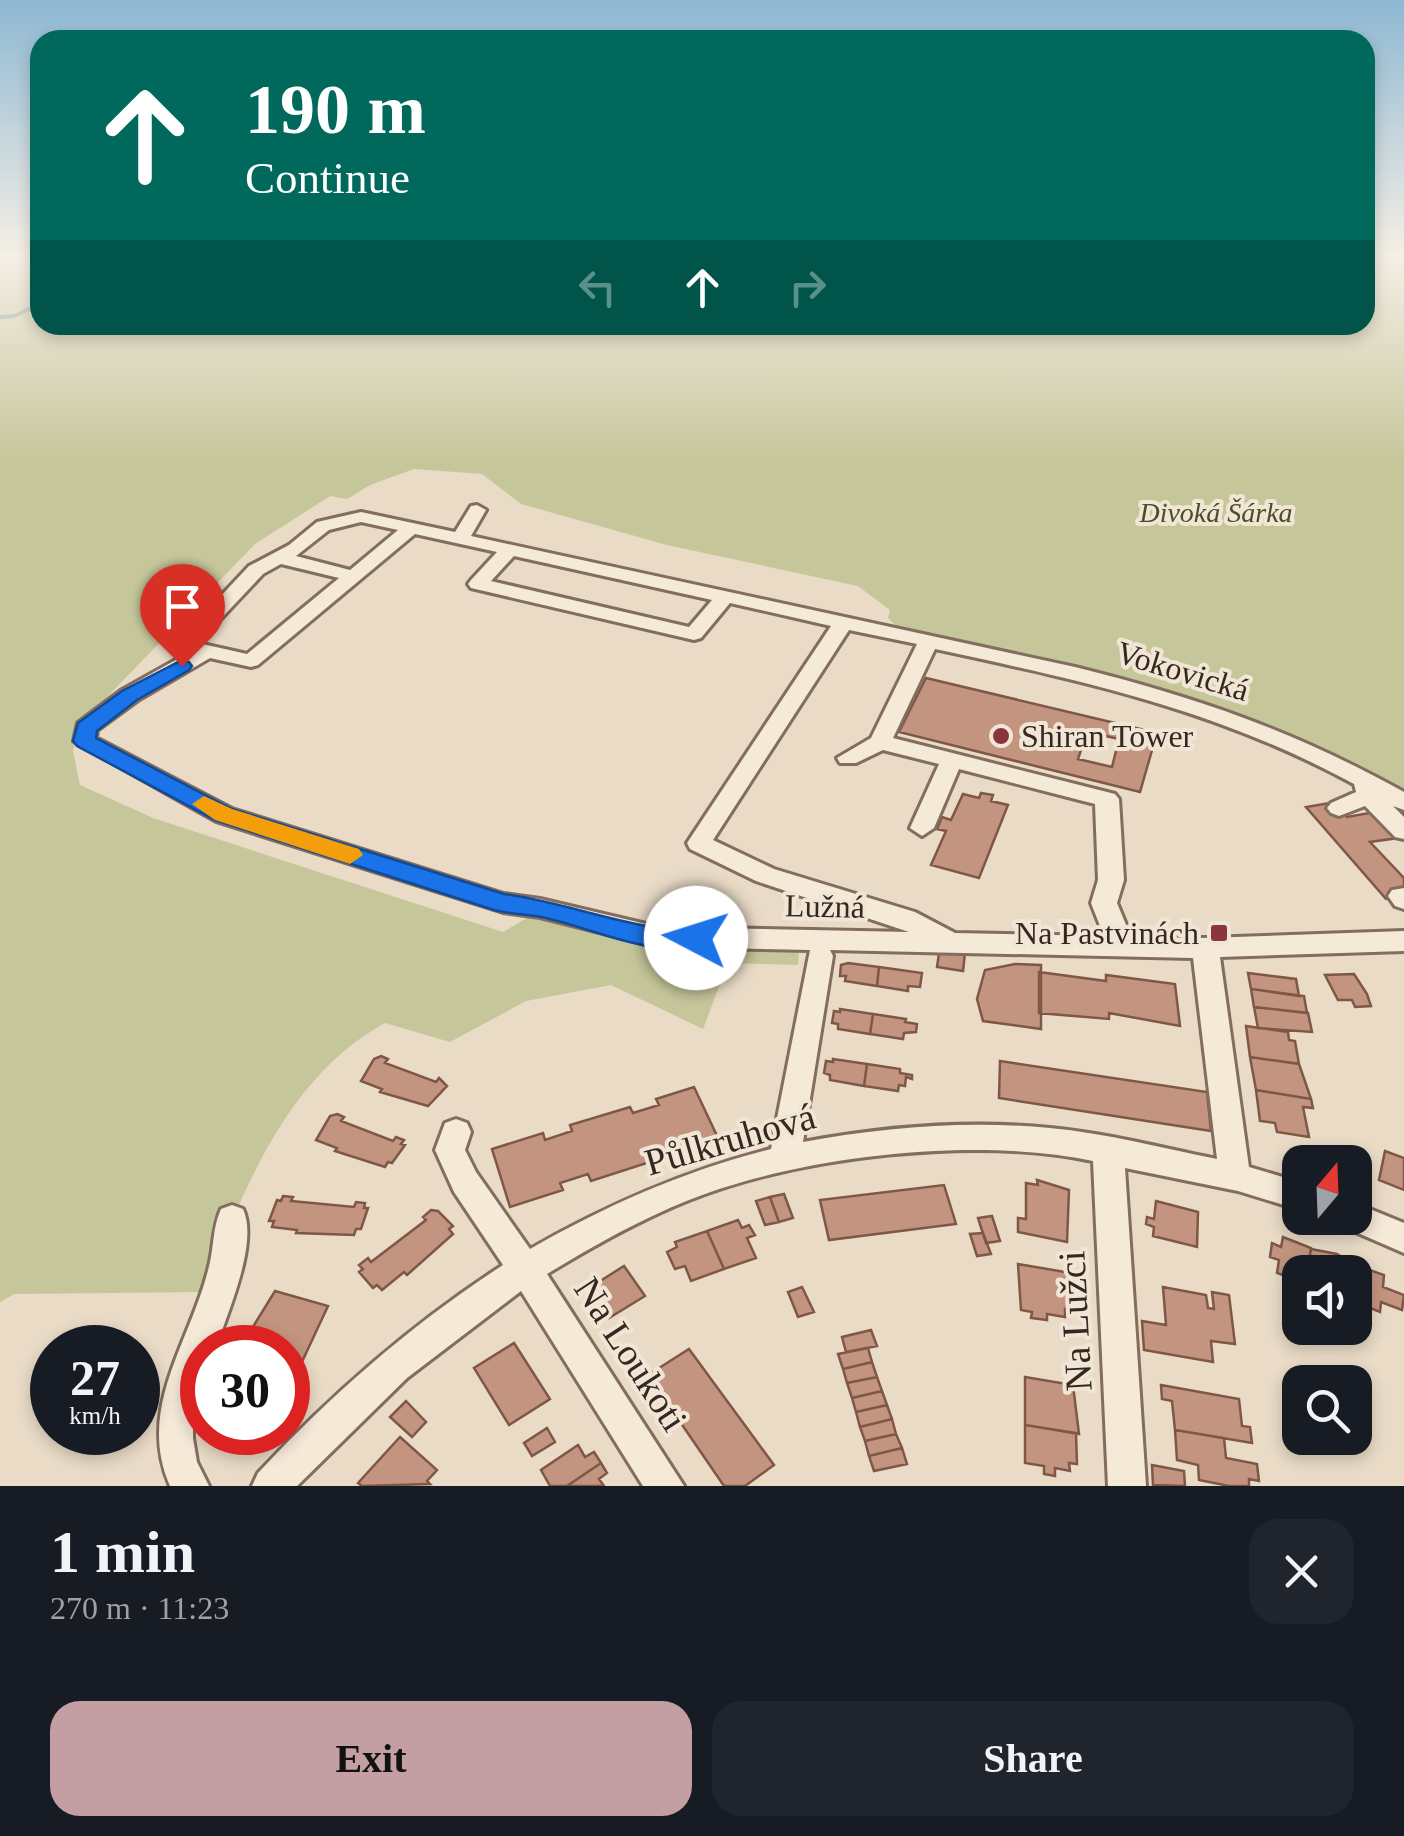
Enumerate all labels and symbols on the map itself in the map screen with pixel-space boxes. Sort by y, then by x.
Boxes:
park label: Divoká Šárka [1138,497,1293,528]
pin [140,564,225,667]
street label: Vokovická [1113,634,1253,708]
place label: Shiran Tower [1021,718,1194,754]
marker: Shiran Tower [990,725,1012,747]
position arrow [644,886,748,990]
street label: Lužná [785,887,865,925]
place label: Na Pastvinách [1015,915,1199,951]
marker: Na Pastvinách [1208,922,1230,944]
street label: Půlkruhová [640,1095,820,1183]
north arrow [1282,1145,1372,1235]
street label: Na Lužci [1050,1250,1100,1392]
street label: Na Loukoti [566,1270,696,1438]
speed limit sign: 30 [180,1325,310,1455]

